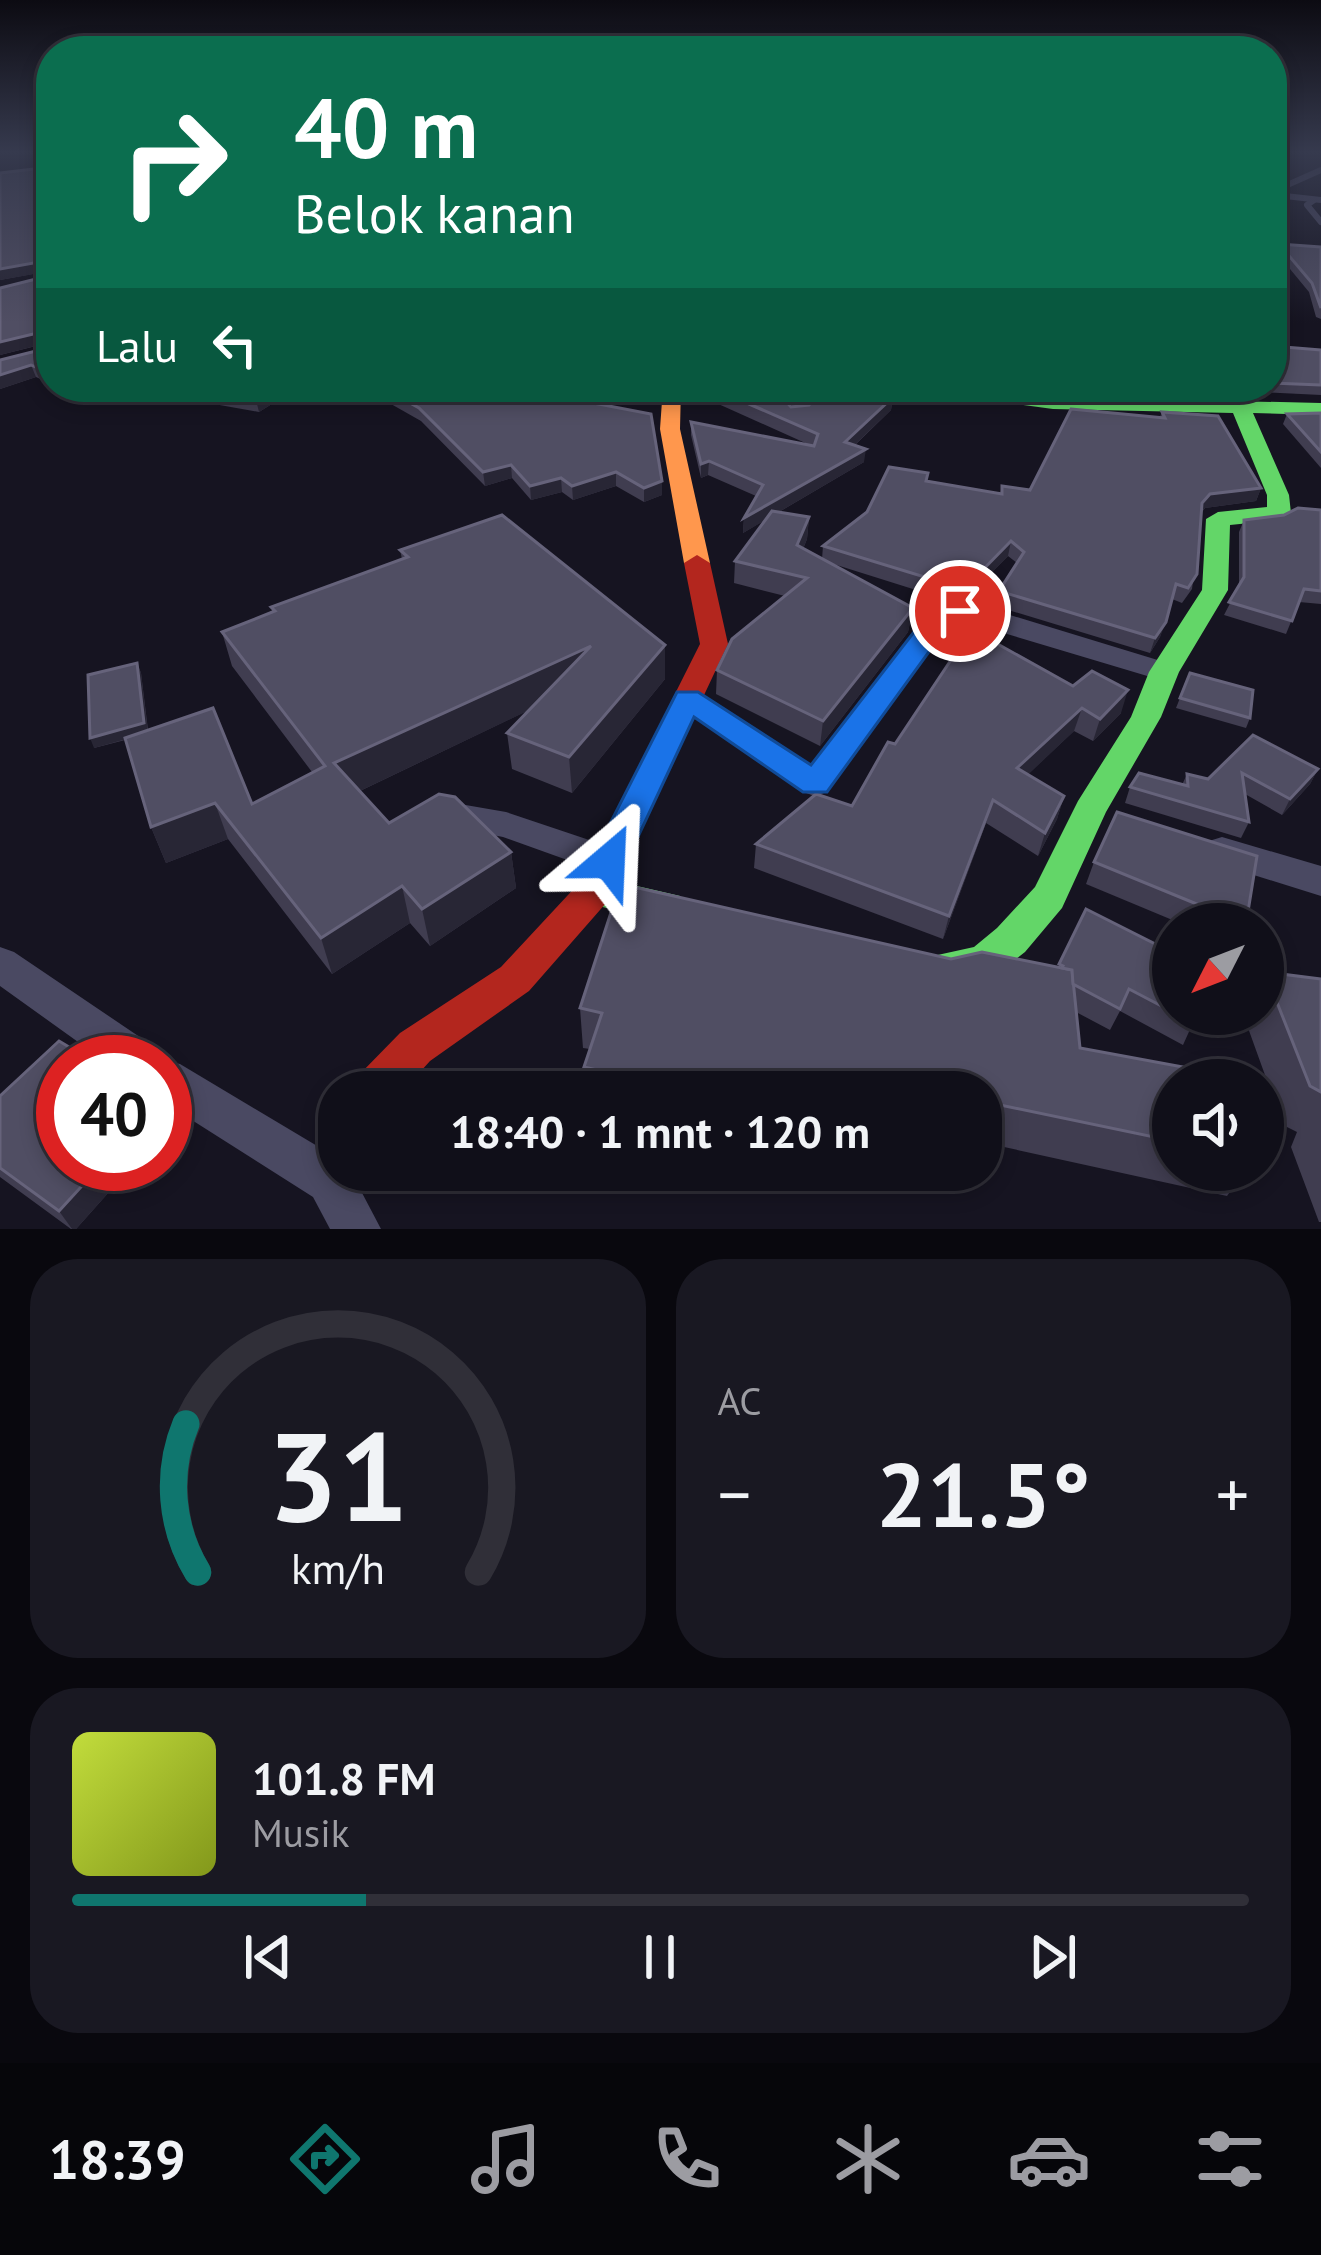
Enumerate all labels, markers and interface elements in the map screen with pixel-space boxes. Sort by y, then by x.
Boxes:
text: 40 m [294,72,478,181]
icon: right [96,84,252,240]
text: Belok kanan [294,178,575,248]
icon: left [202,312,268,378]
text: Lalu [96,316,178,374]
pin [909,560,1011,662]
icon: arrive [927,578,993,644]
position arrow [546,798,672,924]
north arrow [1152,903,1284,1035]
map controls [1152,903,1284,1191]
speed limit sign: 40 [36,1035,192,1191]
button: sound [1152,1059,1284,1191]
text: 18:40 · 1 mnt · 120 m [450,1102,870,1160]
text: AC [718,1375,762,1426]
text: 31 [267,1394,409,1555]
text: 21.5° [876,1435,1091,1552]
text: − [718,1451,751,1536]
text: + [1216,1451,1249,1536]
text: km/h [291,1539,385,1595]
text: 101.8 FM [252,1749,435,1807]
text: Musik [252,1807,349,1858]
icon: previous [235,1924,301,1990]
icon: pause [627,1924,693,1990]
icon: next [1020,1924,1086,1990]
icon: directions [283,2117,367,2201]
icon: music [464,2117,548,2201]
icon: phone [645,2117,729,2201]
icon: climate [826,2117,910,2201]
icon: car [1007,2117,1091,2201]
icon: filters [1188,2117,1272,2201]
text: 18:39 [49,2124,186,2194]

